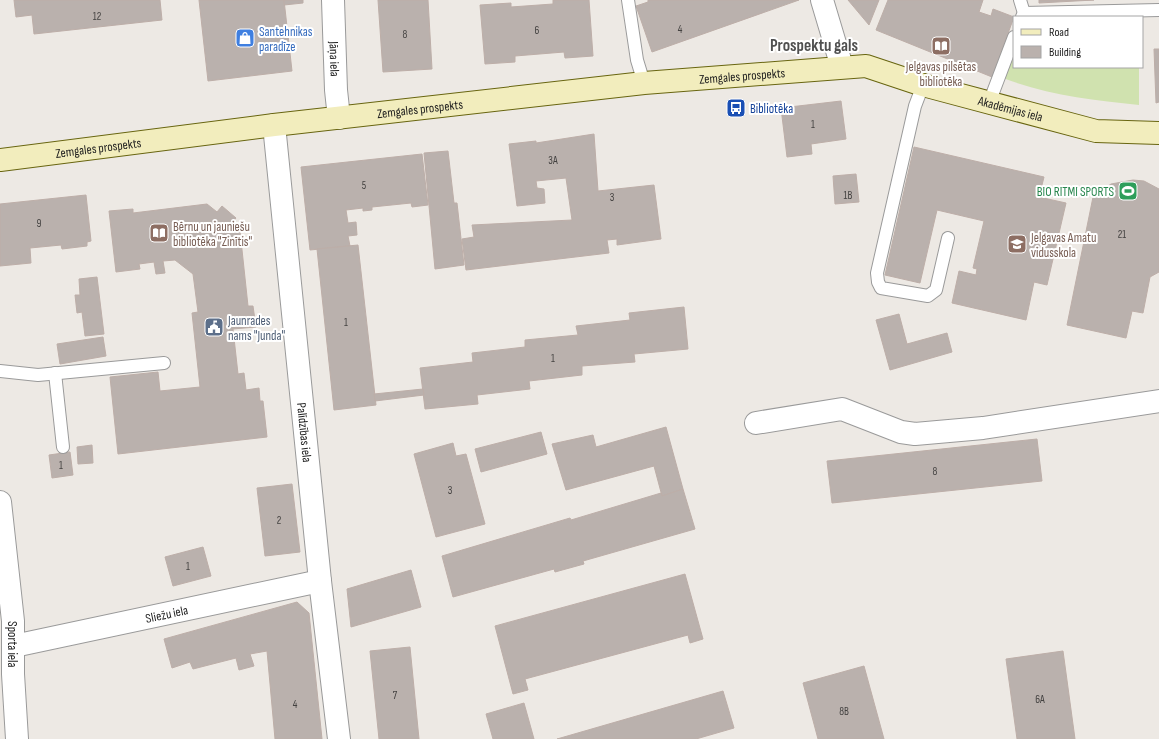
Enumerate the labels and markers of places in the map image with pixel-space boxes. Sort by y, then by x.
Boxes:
place label: Santehnikas paradīze [259,24,313,55]
shop icon: Santehnikas paradīze [234,27,256,49]
library icon: Jelgavas pilsētas bibliotēka [930,35,952,57]
place label: Jelgavas pilsētas bibliotēka [905,59,977,90]
bus stop icon: Bibliotēka [725,97,747,119]
place label: Bibliotēka [750,101,793,117]
sports icon: BIO RITMI SPORTS [1117,180,1139,202]
place label: BIO RITMI SPORTS [1037,184,1114,200]
place label: Bērnu un jauniešu bibliotēka "Zinītis" [173,219,252,250]
library icon: Bērnu un jauniešu bibliotēka "Zinītis" [148,222,170,244]
place label: Jelgavas Amatu vidusskola [1030,230,1096,261]
school or university icon: Jelgavas Amatu vidusskola [1006,233,1028,255]
place label: Jaunrades nams "Junda" [227,313,286,344]
public building icon: Jaunrades nams "Junda" [203,316,225,338]

